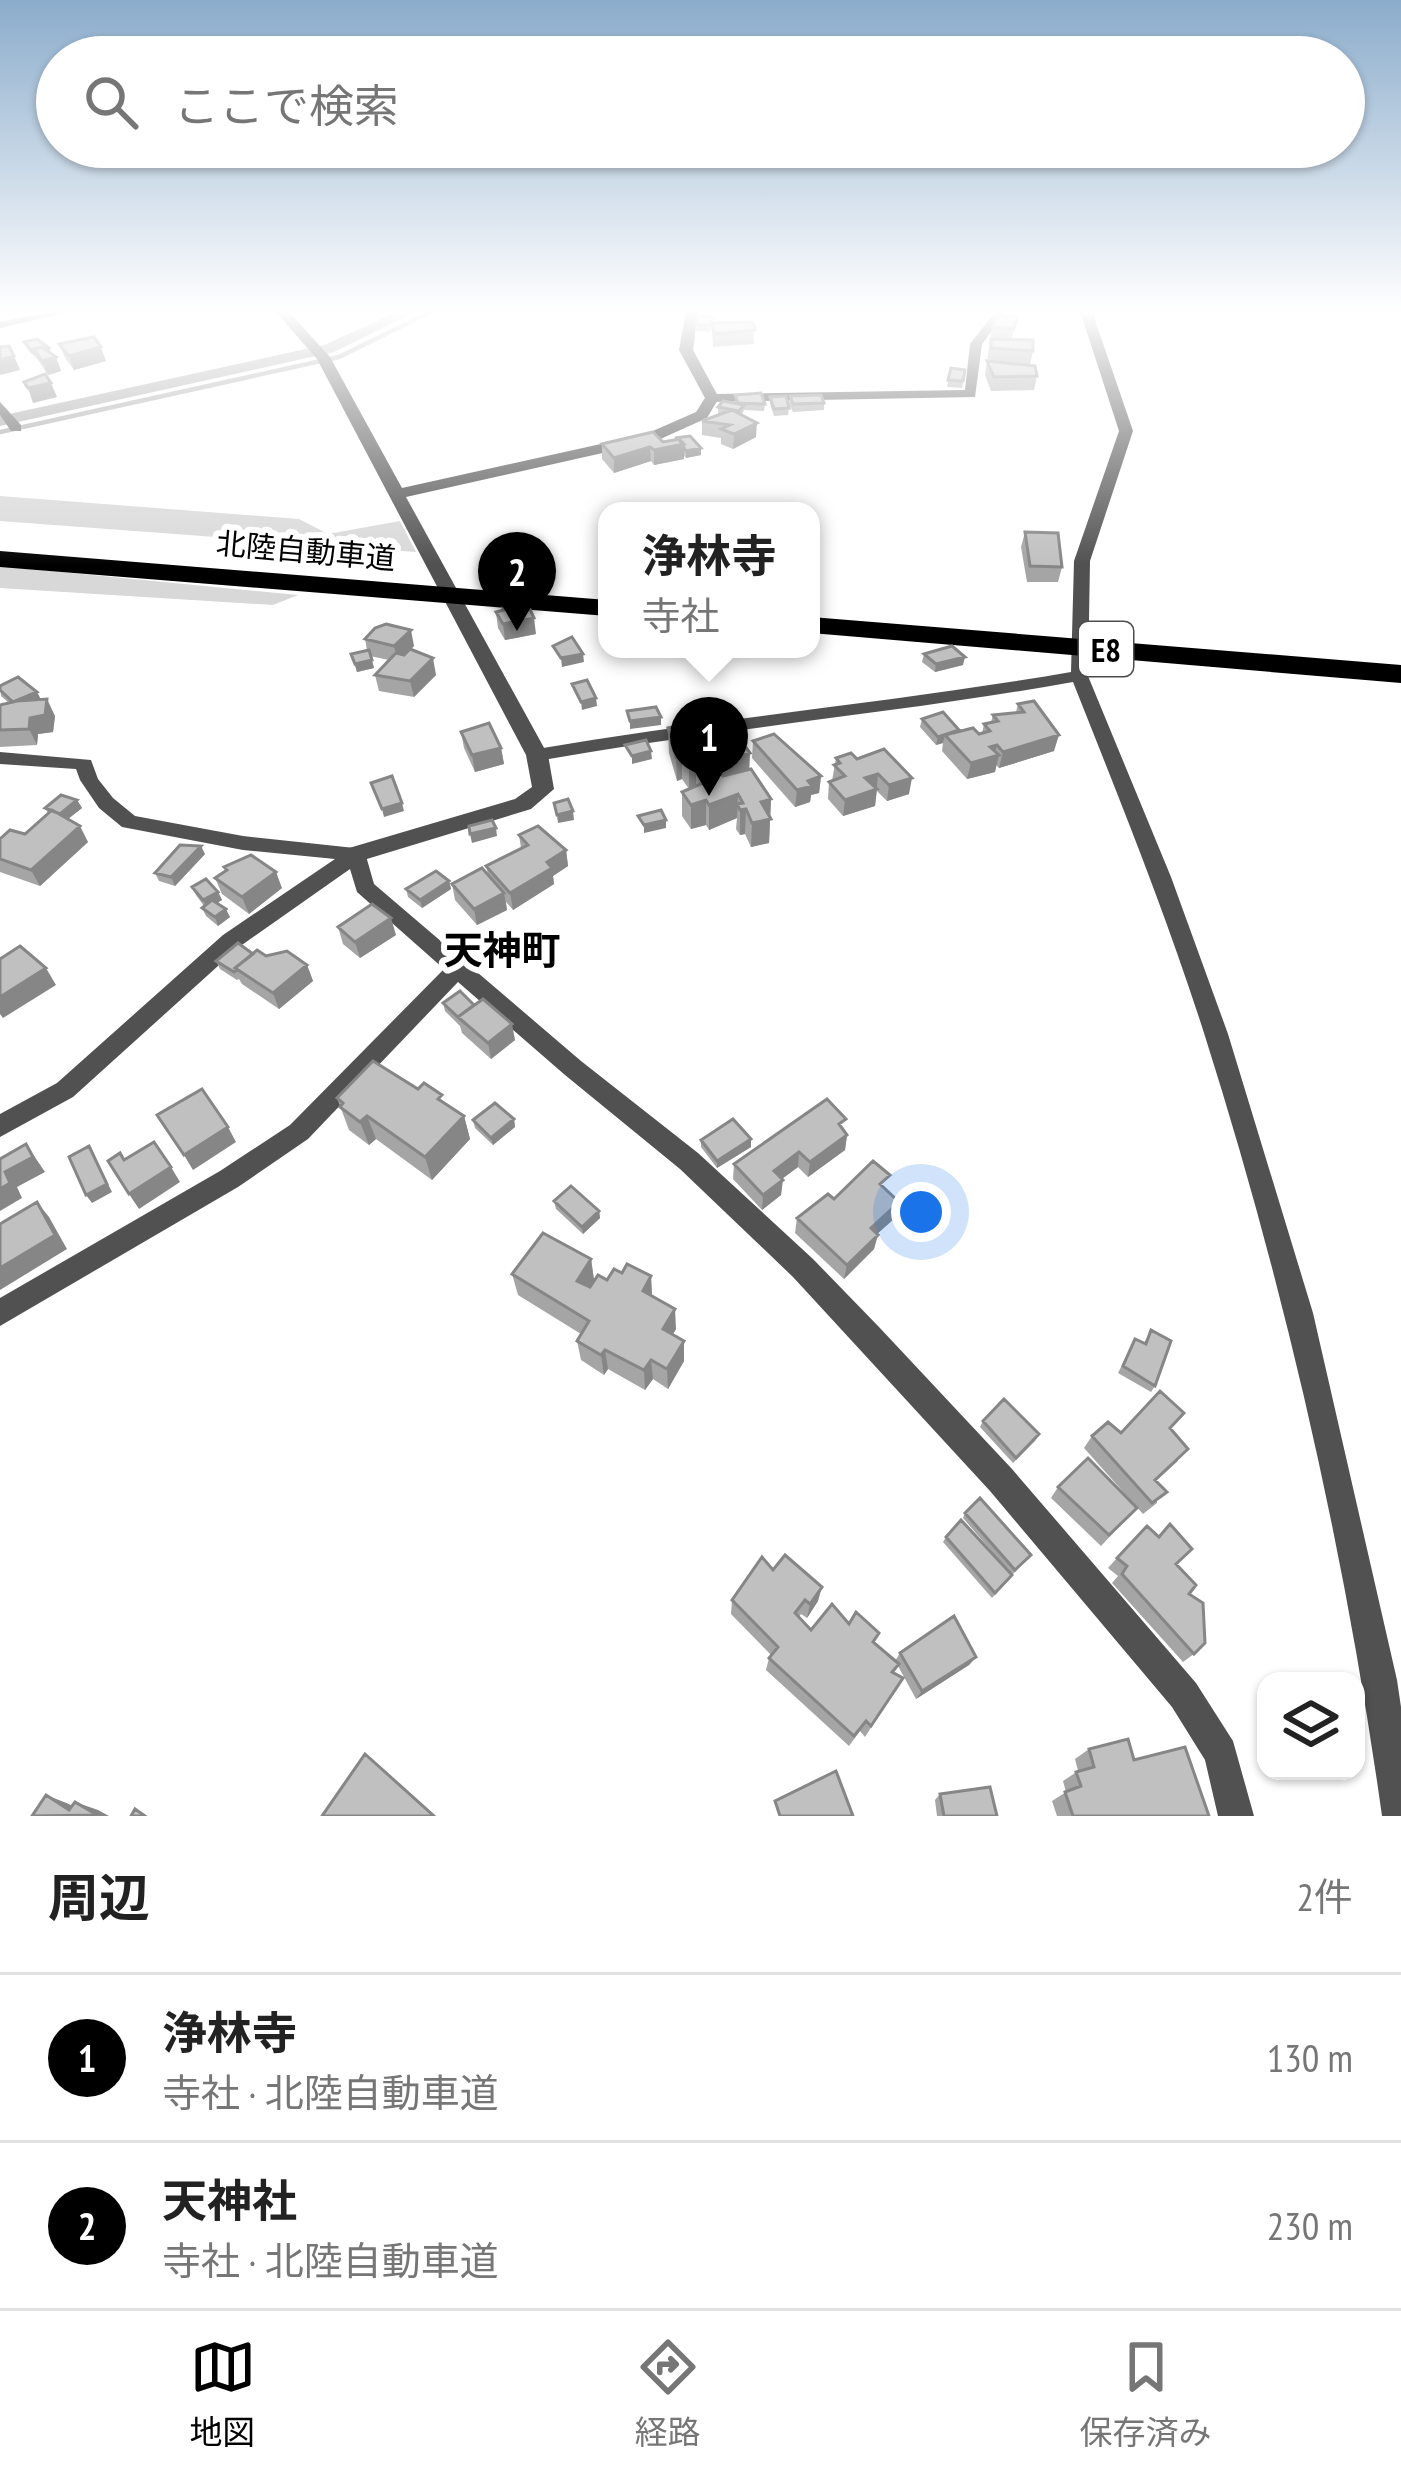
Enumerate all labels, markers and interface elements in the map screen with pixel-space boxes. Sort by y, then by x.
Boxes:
search box [36,36,1365,168]
icon: search [78,69,144,135]
text: ここで検索 [174,76,399,134]
popup [598,502,820,658]
street label: 北陸自動車道 [215,523,397,577]
text: 浄林寺 [641,526,777,584]
pin: 2 [478,532,556,631]
text: 寺社 [641,590,720,641]
road number: E8 [1079,622,1133,676]
pin: 1 [670,697,748,796]
district label: 天神町 [443,924,561,975]
your location [891,1182,951,1242]
map controls [1257,1672,1365,1780]
button: layers [1257,1672,1365,1780]
text: 周辺 [48,1864,150,1930]
text: 2件 [1296,1871,1353,1922]
text: 浄林寺 [162,2003,297,2061]
text: 1 [78,2032,96,2083]
text: 130 m [1267,2032,1353,2083]
text: 寺社 · 北陸自動車道 [162,2067,499,2118]
text: 天神社 [162,2171,297,2229]
text: 2 [78,2200,96,2251]
text: 230 m [1267,2200,1353,2251]
text: 寺社 · 北陸自動車道 [162,2235,499,2286]
tab: 地図 [190,2334,256,2454]
tab: 経路 [635,2334,701,2454]
tab: 保存済み [1080,2334,1212,2454]

